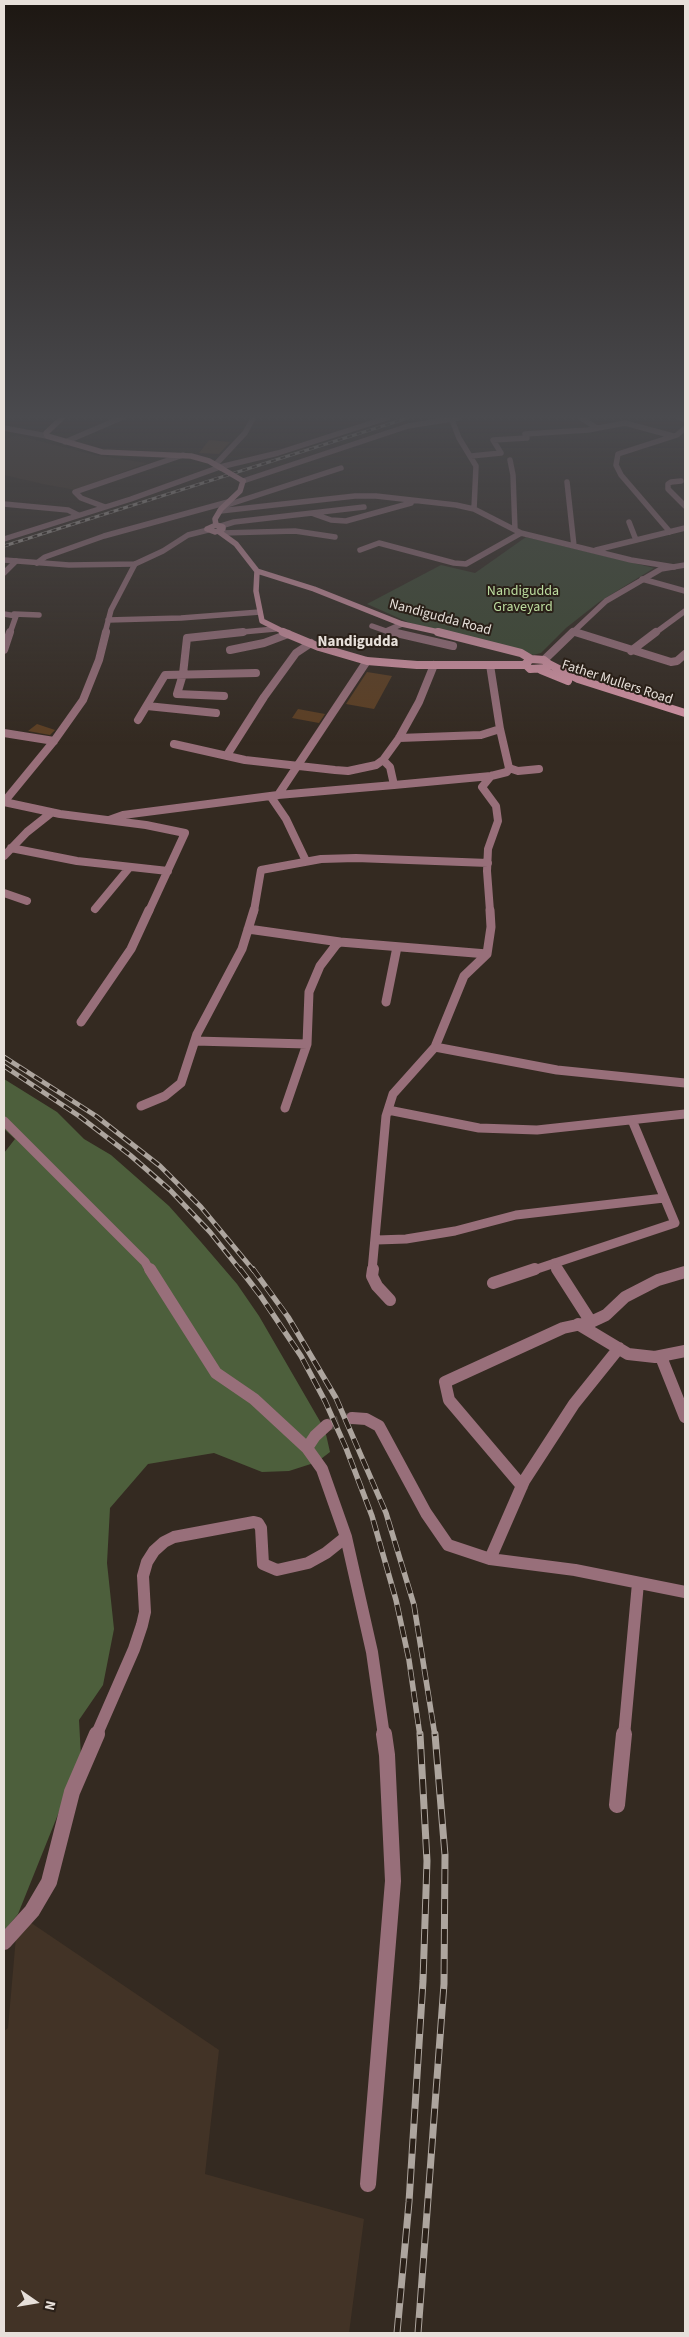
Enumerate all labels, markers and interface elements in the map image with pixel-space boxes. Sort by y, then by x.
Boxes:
park label: Nandigudda Graveyard [487,584,559,616]
street label: Nandigudda Road [387,596,493,640]
district label: Nandigudda [318,634,398,652]
street label: Father Mullers Road [559,657,675,709]
north arrow [10,2277,60,2327]
text: N [39,2299,60,2312]

